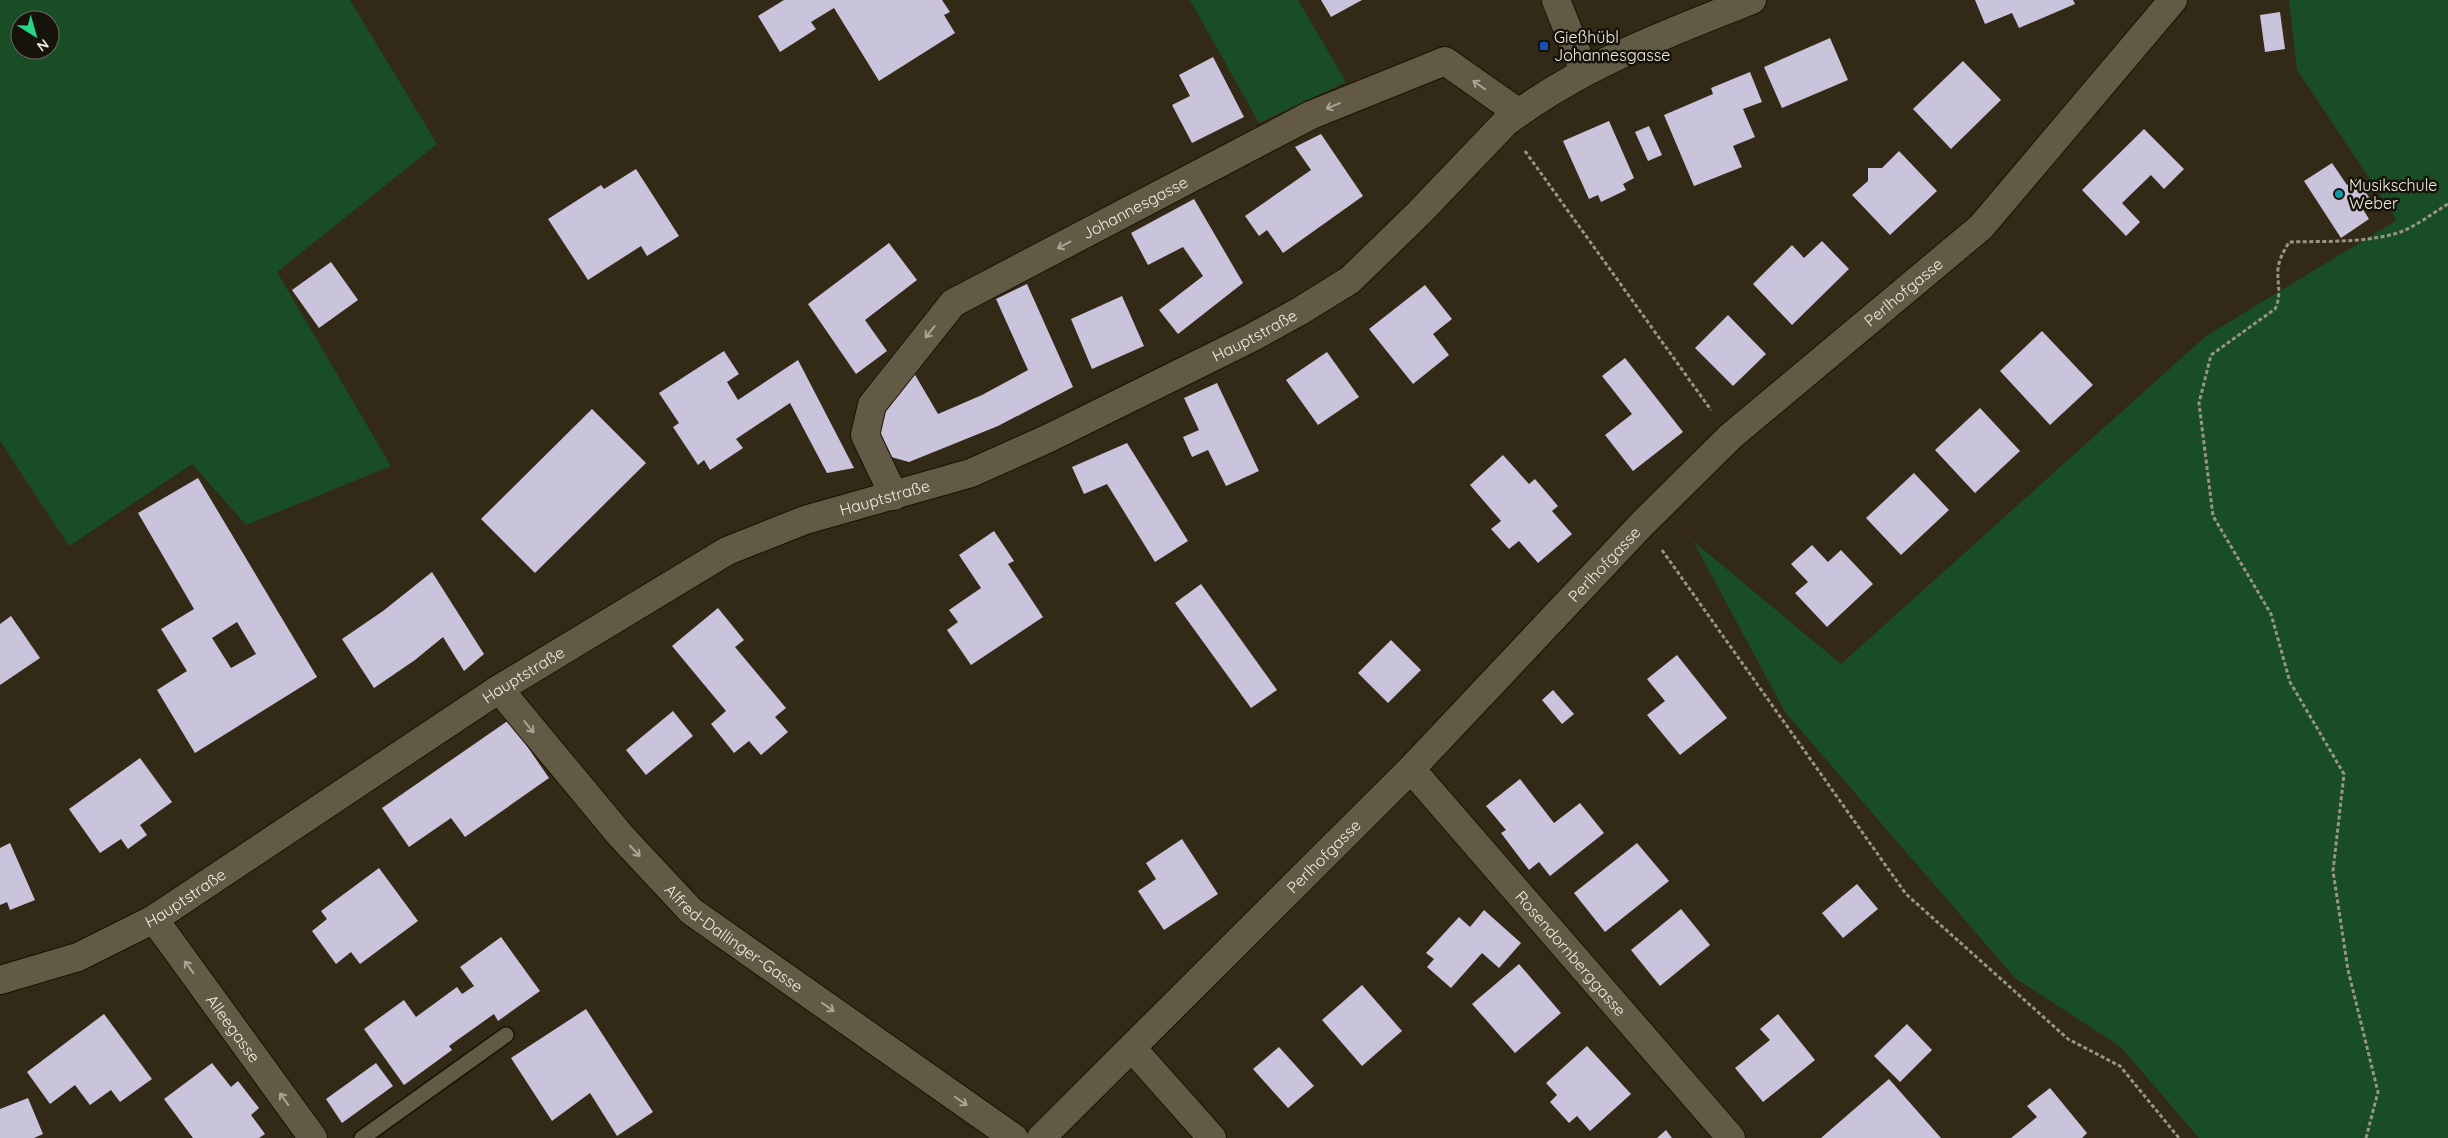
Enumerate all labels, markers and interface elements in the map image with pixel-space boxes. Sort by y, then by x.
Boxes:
north arrow [10,10,60,60]
place label: Gießhübl Johannesgasse [1554,27,1670,65]
text: N [33,35,52,56]
marker: Gießhübl Johannesgasse [1538,40,1550,52]
one-way arrow [1472,80,1486,90]
one-way arrow [1326,102,1341,112]
street label: Johannesgasse [1079,172,1191,243]
place label: Musikschule Weber [2349,175,2437,213]
marker: Musikschule Weber [2333,188,2345,200]
one-way arrow [1057,241,1072,250]
street label: Perlhofgasse [1860,253,1947,331]
street label: Hauptstraße [1209,305,1300,366]
one-way arrow [924,325,935,338]
street label: Hauptstraße [837,475,932,520]
street label: Perlhofgasse [1564,522,1644,606]
street label: Hauptstraße [478,642,568,708]
one-way arrow [524,720,535,733]
street label: Perlhofgasse [1282,815,1365,897]
one-way arrow [629,844,641,857]
street label: Hauptstraße [142,864,230,932]
street label: Alfred-Dallinger-Gasse [661,880,807,997]
street label: Rosendornberggasse [1511,887,1631,1020]
one-way arrow [184,960,194,974]
street label: Alleegasse [202,990,265,1066]
one-way arrow [821,1002,835,1012]
one-way arrow [279,1092,290,1106]
one-way arrow [954,1096,968,1106]

